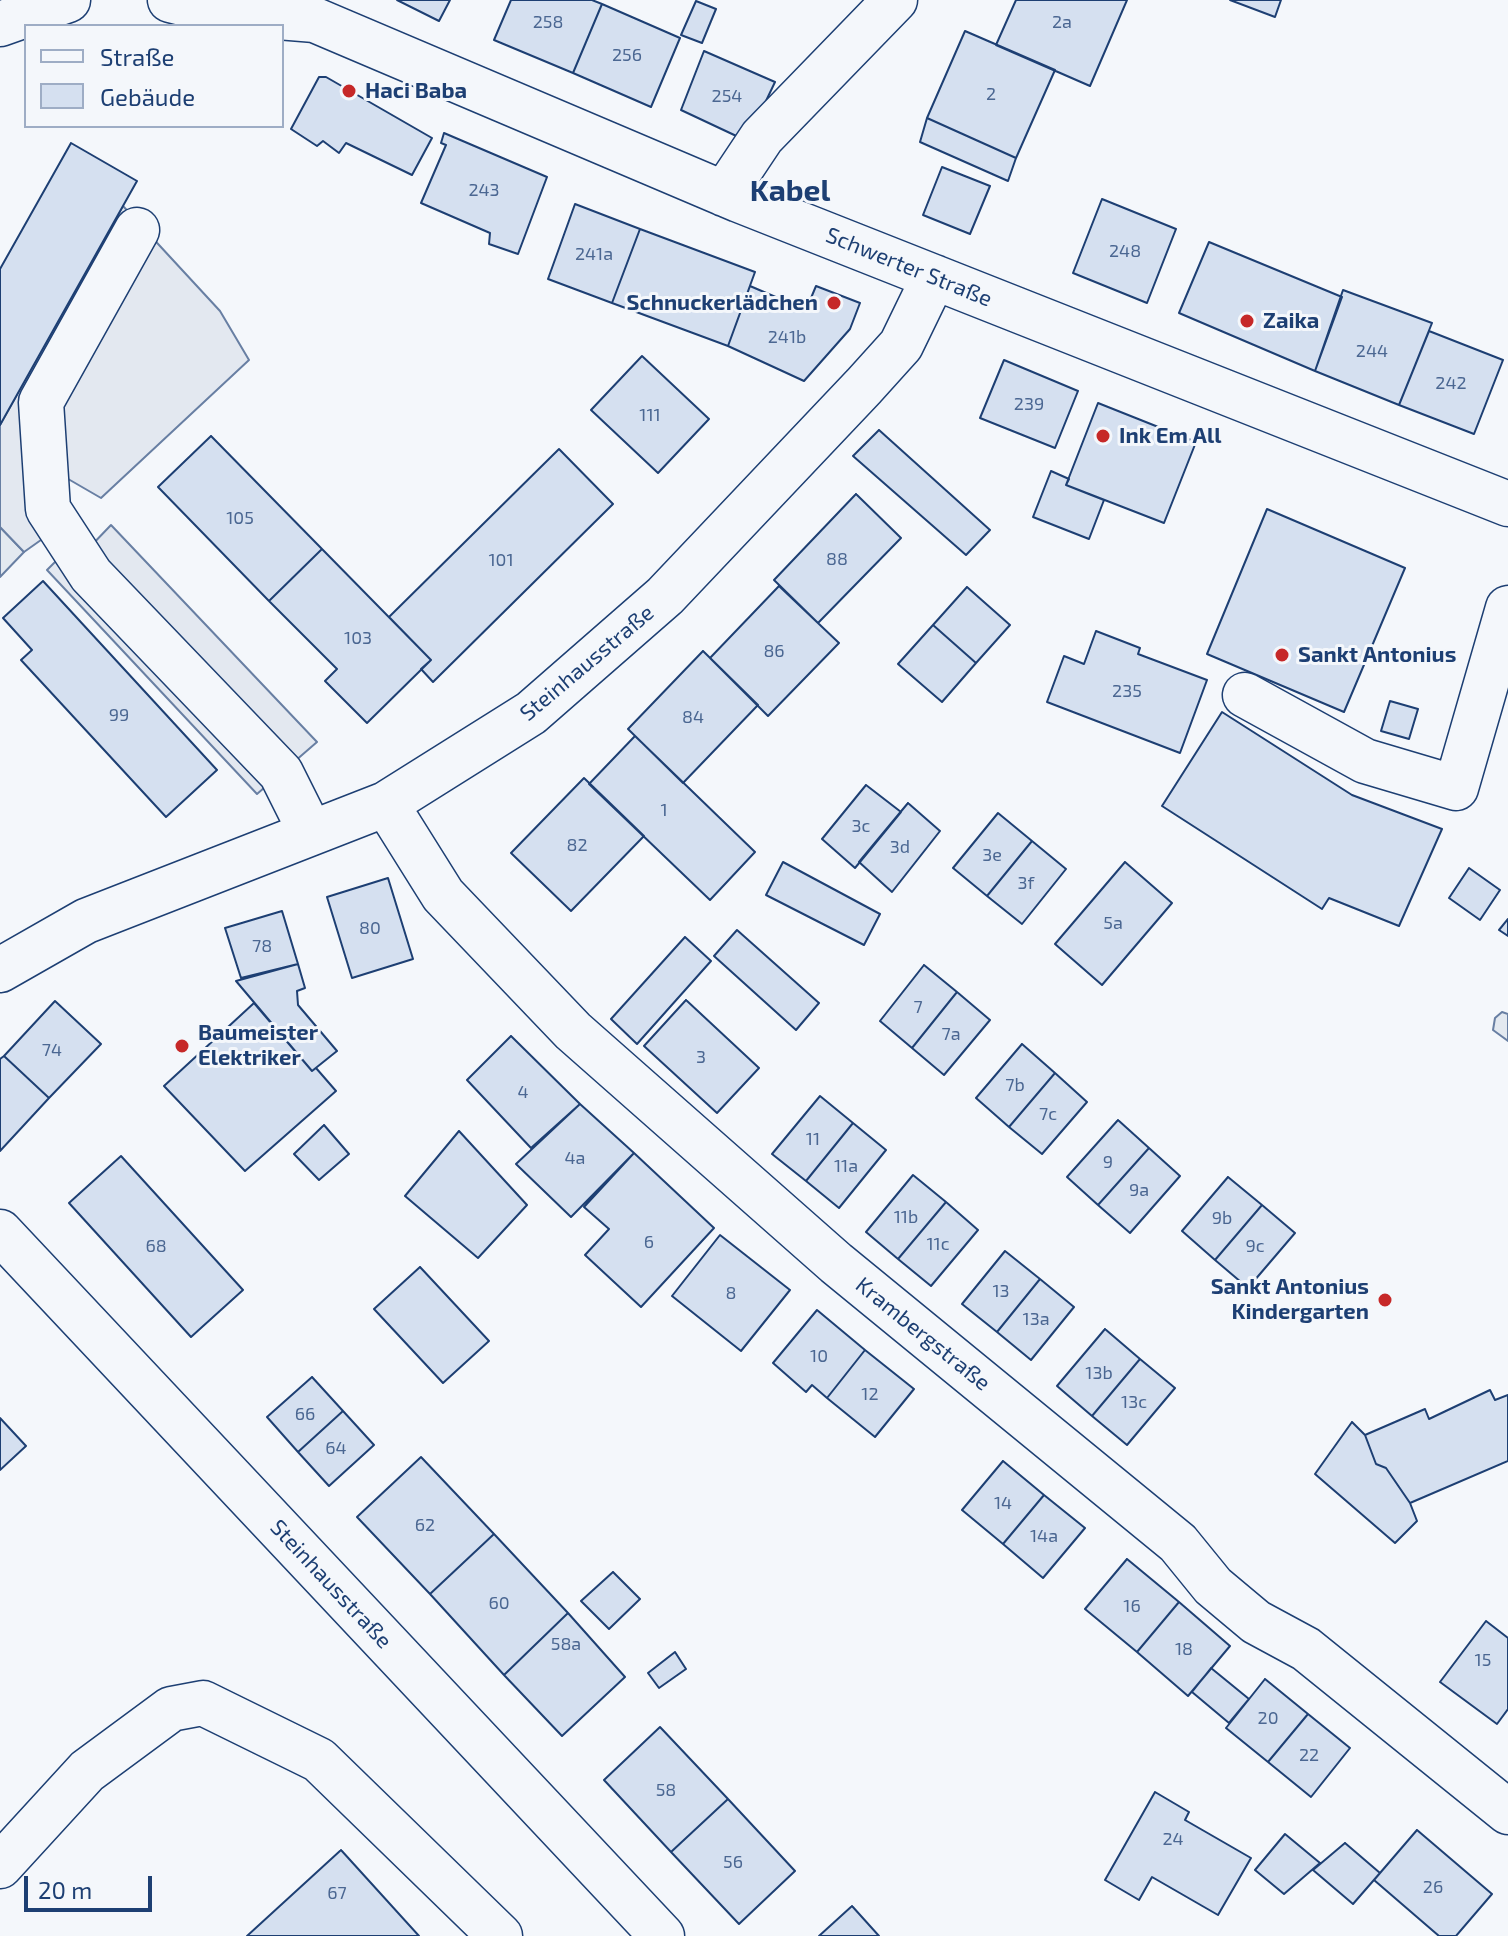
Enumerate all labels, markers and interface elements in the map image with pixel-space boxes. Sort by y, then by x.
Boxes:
house number: 258 [533,11,563,33]
house number: 2a [1052,11,1072,33]
legend [24,24,284,128]
text: Straße [100,42,174,71]
house number: 256 [612,44,642,66]
place label: Haci Baba [365,78,467,104]
text: Gebäude [100,82,195,111]
marker: Haci Baba [340,82,358,100]
house number: 2 [986,83,996,105]
house number: 254 [712,85,742,107]
district label: Kabel [750,173,830,209]
house number: 243 [468,179,500,201]
street label: Schwerter Straße [822,222,996,312]
house number: 248 [1109,240,1141,262]
house number: 241a [575,243,613,265]
place label: Schnuckerlädchen [627,290,818,316]
marker: Schnuckerlädchen [825,294,843,312]
place label: Zaika [1263,308,1319,334]
marker: Zaika [1238,312,1256,330]
house number: 241b [768,326,806,348]
house number: 244 [1356,340,1388,362]
house number: 242 [1435,372,1467,394]
house number: 239 [1014,393,1044,415]
house number: 111 [639,404,661,426]
place label: Ink Em All [1119,423,1221,449]
marker: Ink Em All [1094,427,1112,445]
house number: 105 [226,507,254,529]
house number: 88 [826,548,848,570]
house number: 101 [488,549,514,571]
street label: Steinhausstraße [515,599,659,727]
house number: 103 [344,627,372,649]
house number: 86 [763,640,785,662]
place label: Sankt Antonius [1298,642,1456,668]
marker: Sankt Antonius [1273,646,1291,664]
house number: 235 [1112,680,1142,702]
house number: 99 [109,704,129,726]
house number: 84 [682,706,704,728]
house number: 1 [660,799,668,821]
house number: 3c [852,815,870,837]
house number: 82 [566,834,588,856]
house number: 3d [890,836,910,858]
house number: 3e [982,844,1002,866]
house number: 3f [1018,872,1034,894]
house number: 5a [1103,912,1123,934]
house number: 80 [359,917,381,939]
house number: 78 [252,935,272,957]
house number: 7 [913,996,923,1018]
place label: Baumeister Elektriker [198,1020,318,1072]
house number: 7a [941,1023,961,1045]
marker: Baumeister Elektriker [173,1037,191,1055]
house number: 74 [42,1039,62,1061]
house number: 3 [696,1046,706,1068]
house number: 7b [1005,1074,1025,1096]
house number: 4 [517,1081,529,1103]
house number: 7c [1039,1103,1057,1125]
house number: 11 [806,1128,820,1150]
house number: 4a [565,1147,585,1169]
house number: 9 [1103,1151,1113,1173]
house number: 11a [834,1155,858,1177]
house number: 9a [1129,1179,1149,1201]
house number: 11b [894,1206,918,1228]
house number: 9b [1212,1207,1232,1229]
house number: 6 [644,1231,654,1253]
house number: 11c [926,1233,950,1255]
house number: 68 [145,1235,167,1257]
house number: 9c [1245,1235,1265,1257]
street label: Krambergstraße [850,1272,996,1396]
place label: Sankt Antonius Kindergarten [1211,1274,1369,1326]
house number: 13 [992,1280,1010,1302]
house number: 8 [726,1282,736,1304]
marker: Sankt Antonius Kindergarten [1376,1291,1394,1309]
house number: 13a [1022,1308,1050,1330]
house number: 10 [810,1345,828,1367]
house number: 13b [1085,1362,1113,1384]
house number: 12 [861,1383,879,1405]
house number: 13c [1121,1391,1147,1413]
house number: 66 [295,1403,315,1425]
house number: 64 [325,1437,347,1459]
house number: 14 [994,1492,1012,1514]
street label: Steinhausstraße [265,1514,397,1654]
house number: 62 [415,1514,435,1536]
house number: 14a [1030,1525,1058,1547]
house number: 60 [488,1592,510,1614]
house number: 16 [1123,1595,1141,1617]
house number: 58a [551,1633,581,1655]
house number: 18 [1175,1638,1193,1660]
house number: 15 [1475,1649,1491,1671]
house number: 20 [1258,1707,1278,1729]
house number: 22 [1299,1744,1319,1766]
house number: 58 [656,1779,676,1801]
house number: 24 [1162,1828,1184,1850]
house number: 56 [723,1851,743,1873]
scale bar [28,1860,156,1910]
text: 20 m [38,1875,92,1904]
house number: 26 [1423,1876,1443,1898]
house number: 67 [327,1882,347,1904]

